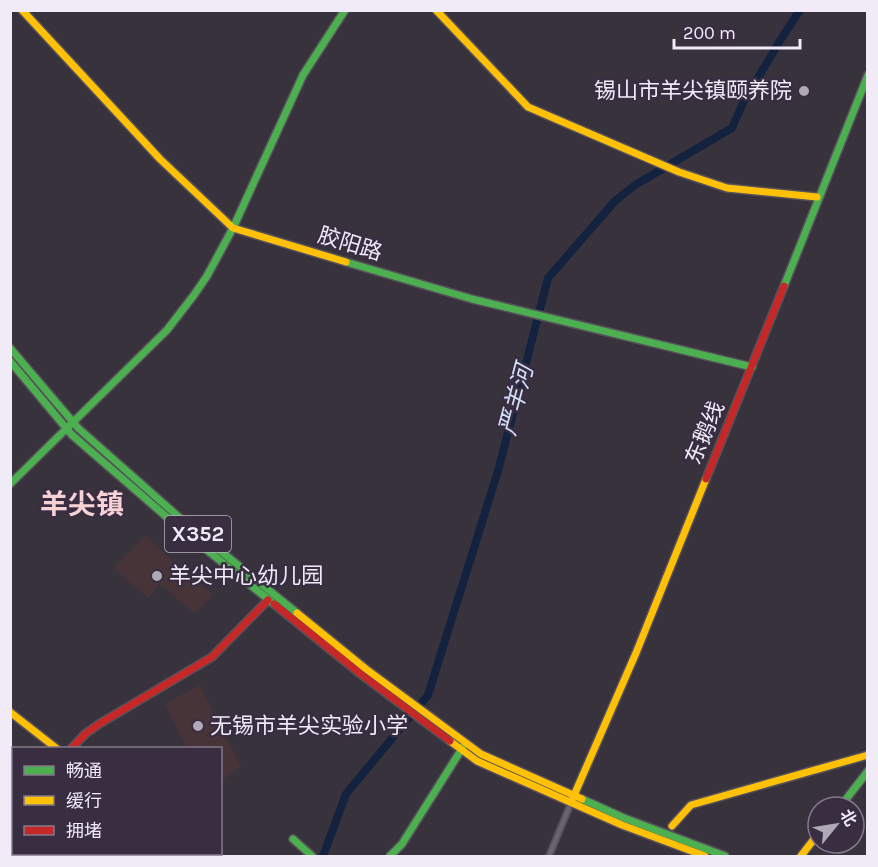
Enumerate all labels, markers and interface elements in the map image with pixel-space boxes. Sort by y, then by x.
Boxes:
scale bar [674,12,800,50]
text: 200 m [683,22,736,44]
place label: 锡山市羊尖镇颐养院 [594,78,792,104]
marker: 锡山市羊尖镇颐养院 [797,84,811,98]
street label: 胶阳路 [315,222,385,266]
water label: 严羊河 [493,358,540,438]
street label: 东鹅线 [680,398,730,468]
district label: 羊尖镇 [40,488,124,521]
road number: X352 [165,516,231,552]
place label: 羊尖中心幼儿园 [169,563,323,589]
marker: 羊尖中心幼儿园 [150,569,164,583]
place label: 无锡市羊尖实验小学 [210,713,408,739]
marker: 无锡市羊尖实验小学 [191,719,205,733]
legend [12,747,222,855]
text: 畅通 [66,760,102,782]
text: 缓行 [66,790,102,812]
north arrow [806,795,866,855]
text: 北 [836,806,861,829]
text: 拥堵 [66,820,102,842]

